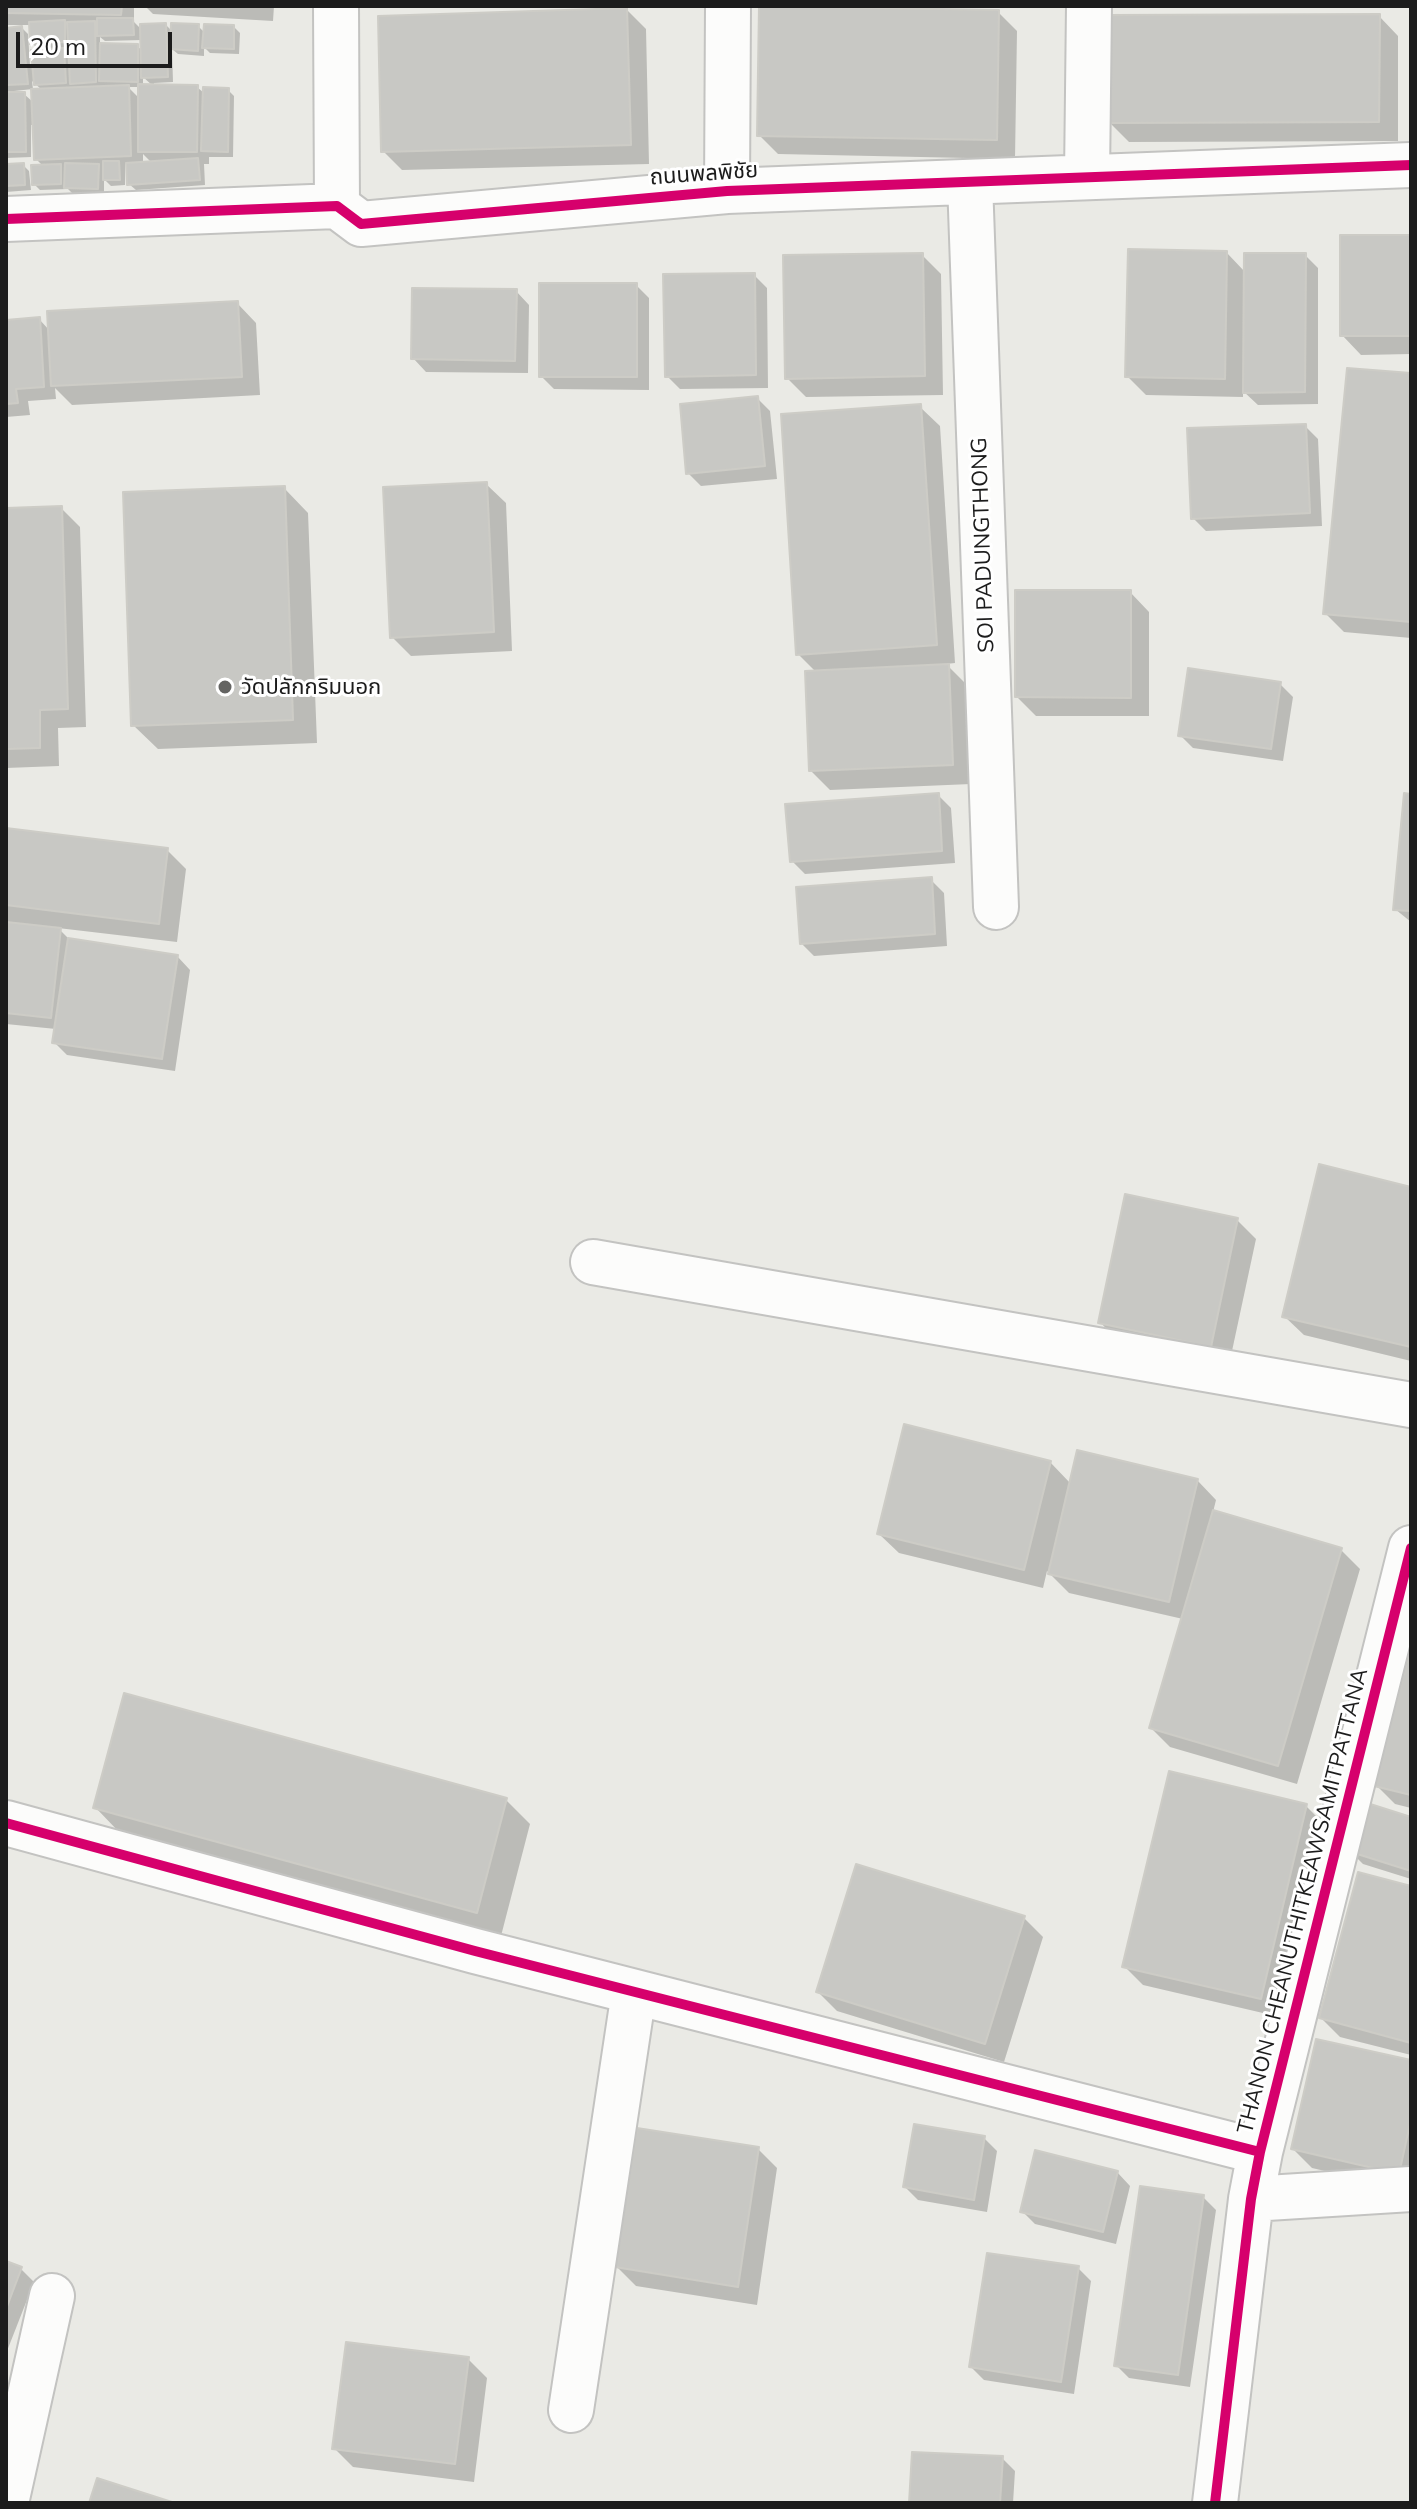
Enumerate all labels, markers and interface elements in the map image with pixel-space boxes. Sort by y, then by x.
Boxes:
scale bar [20,16,176,66]
text: 20 m [30,31,86,61]
street label: ถนนพลพิชัย [649,157,759,191]
street label: SOI PADUNGTHONG [966,437,1000,653]
place label: วัดปลักกริมนอก [241,674,381,700]
marker: วัดปลักกริมนอก [216,678,234,696]
street label: THANON CHEANUTHITKEAWSAMITPATTANA [1232,1666,1374,2136]

